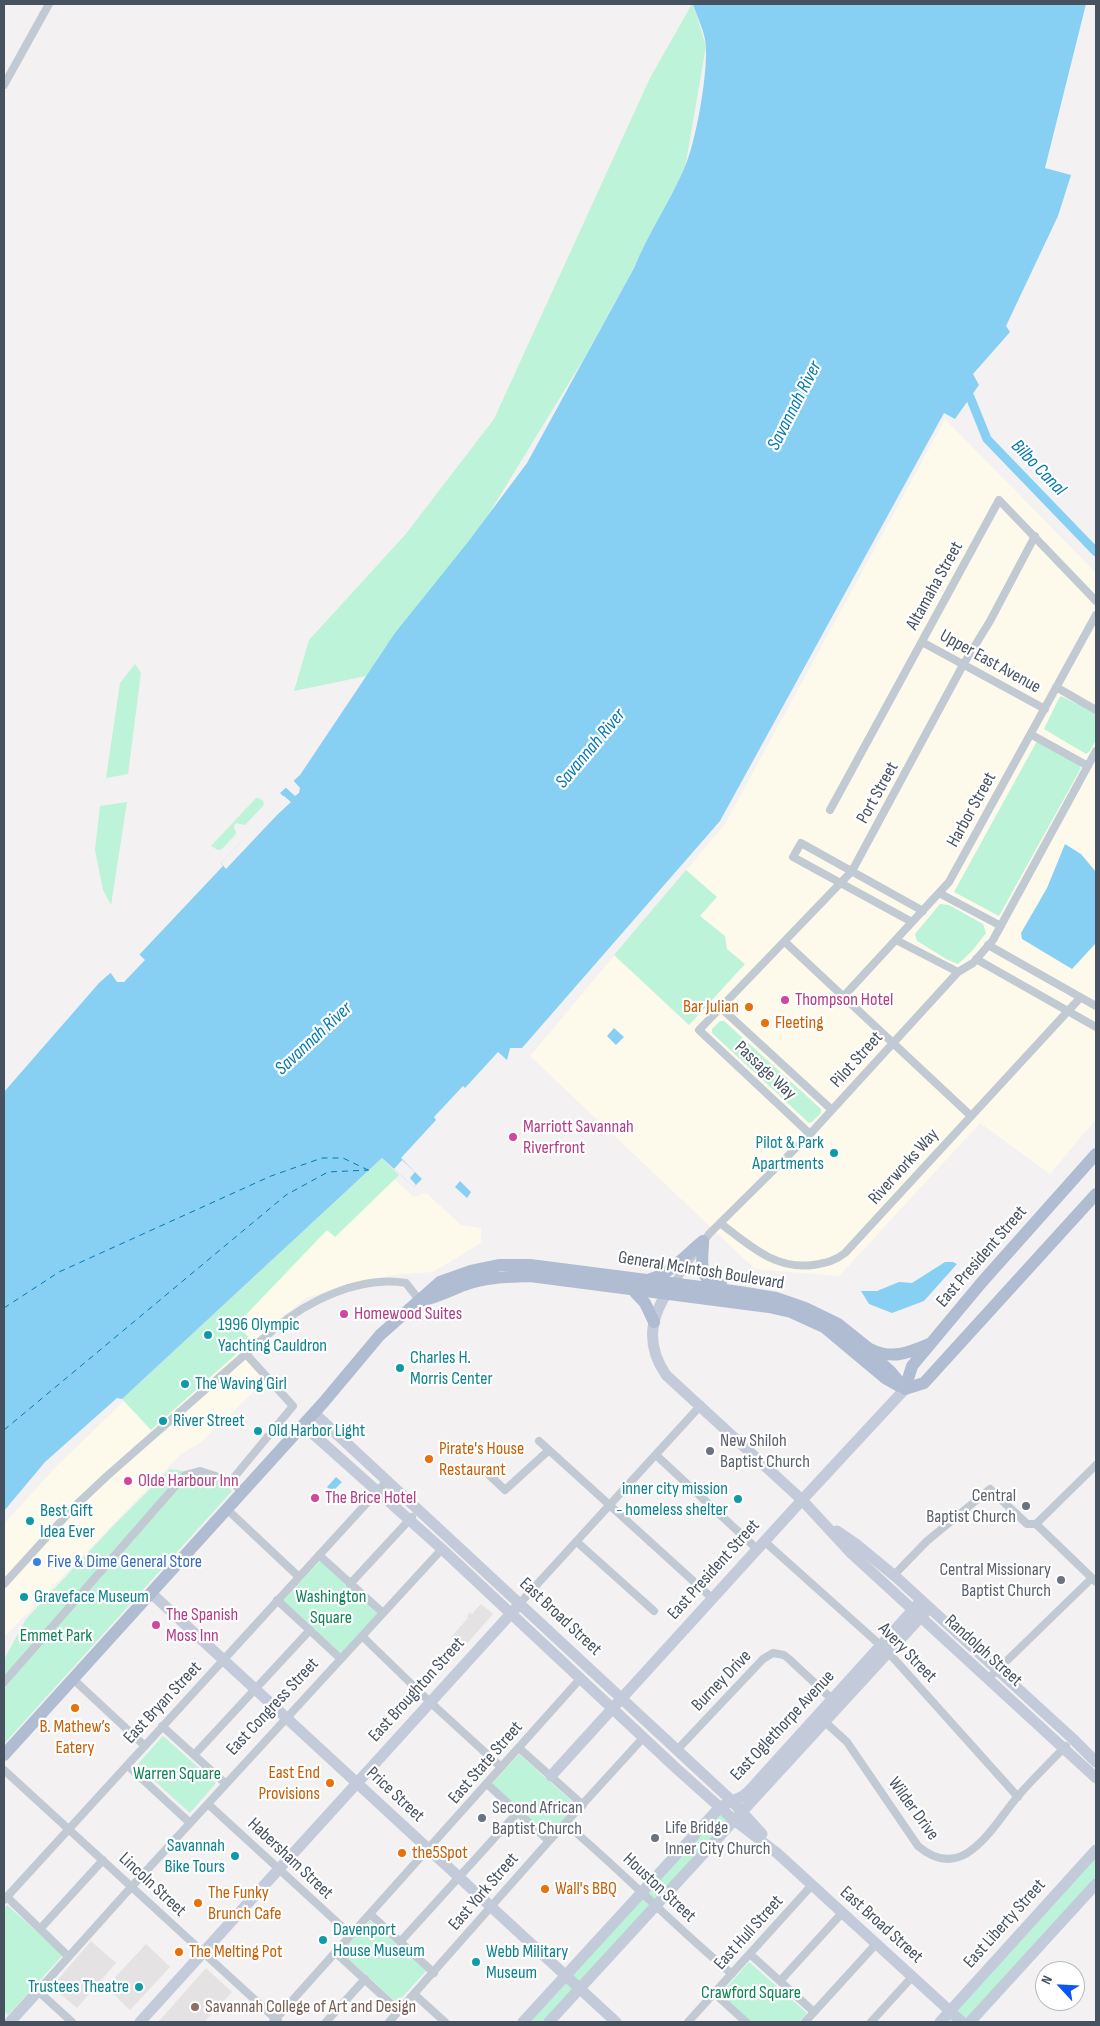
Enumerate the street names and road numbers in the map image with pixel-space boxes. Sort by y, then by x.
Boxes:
street label: Altamaha Street [902,538,968,634]
street label: Upper East Avenue [936,625,1044,699]
street label: Port Street [852,759,904,827]
street label: Harbor Street [943,769,1001,851]
street label: Pilot Street [826,1027,888,1093]
street label: Passage Way [730,1037,800,1105]
street label: Riverworks Way [864,1125,944,1209]
street label: East President Street [932,1202,1032,1312]
street label: General McIntosh Boulevard [616,1247,786,1295]
street label: East President Street [663,1515,765,1625]
street label: East Broad Street [514,1573,606,1661]
street label: Randolph Street [940,1611,1026,1691]
street label: Avery Street [873,1619,941,1687]
street label: East Broughton Street [364,1633,470,1747]
street label: Burney Drive [688,1646,756,1716]
street label: East Congress Street [222,1654,324,1760]
street label: East Bryan Street [120,1657,206,1749]
street label: East Oglethorpe Avenue [726,1666,840,1786]
street label: East State Street [444,1717,528,1809]
street label: Price Street [362,1763,428,1827]
street label: Wilder Drive [883,1773,943,1845]
street label: Habersham Street [243,1814,337,1904]
street label: Lincoln Street [114,1848,190,1922]
street label: East York Street [444,1849,524,1935]
street label: Houston Street [618,1849,700,1927]
street label: East Liberty Street [959,1875,1051,1973]
street label: East Broad Street [835,1882,927,1968]
street label: East Hull Street [710,1891,788,1975]

